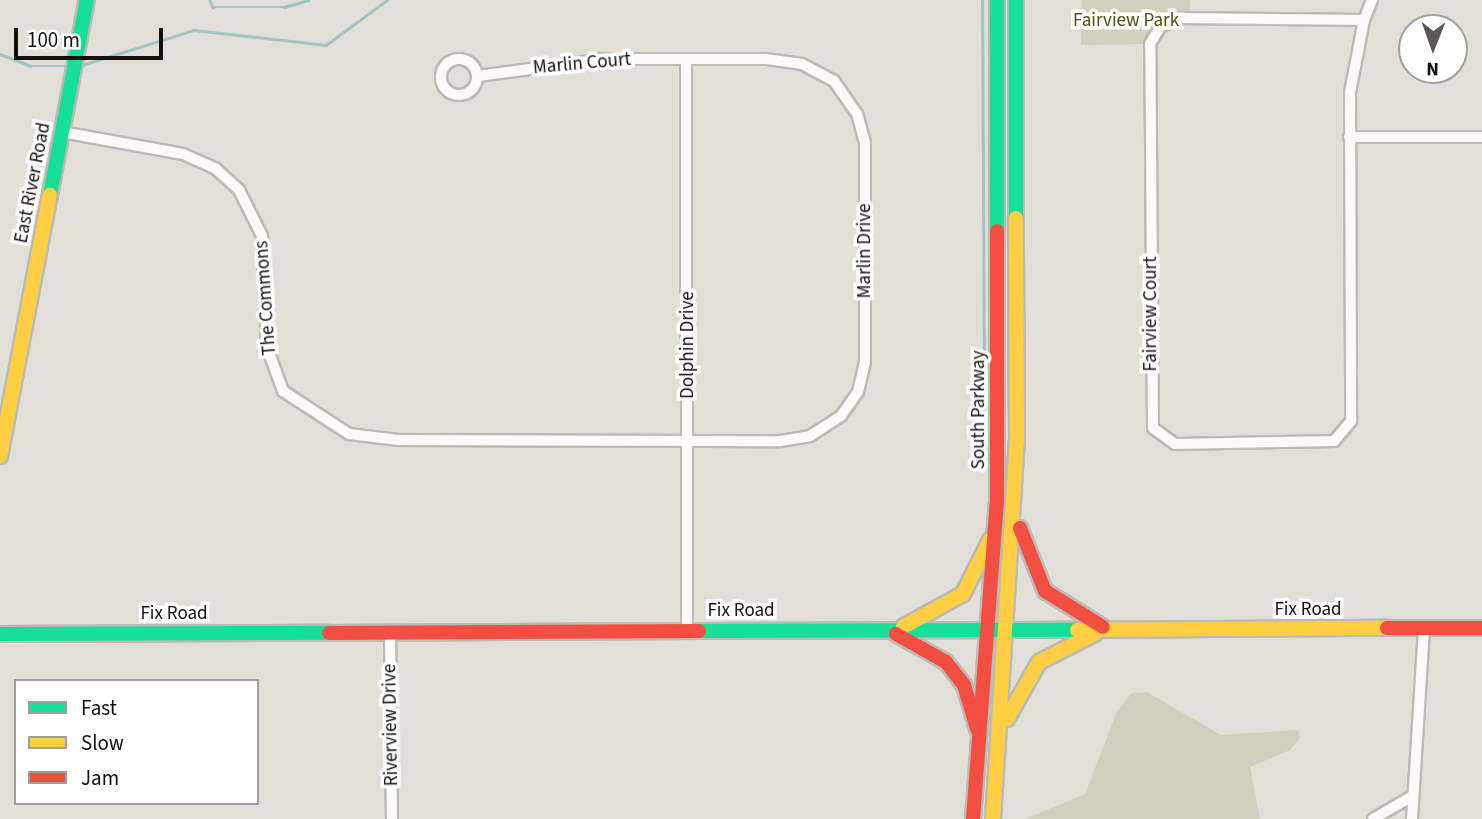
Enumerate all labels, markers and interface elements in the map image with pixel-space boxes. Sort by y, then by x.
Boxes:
park label: Fairview Park [1073,10,1179,32]
scale bar [18,14,166,58]
north arrow [1398,14,1468,84]
text: 100 m [27,25,80,55]
street label: Marlin Court [532,48,632,80]
text: N [1426,55,1439,82]
street label: East River Road [10,121,56,245]
street label: Marlin Drive [854,204,876,298]
street label: The Commons [251,240,281,356]
street label: Fairview Court [1140,256,1162,372]
street label: Dolphin Drive [677,291,699,399]
street label: South Parkway [968,351,990,469]
street label: Fix Road [1274,599,1342,621]
street label: Fix Road [707,600,775,622]
street label: Fix Road [140,603,208,625]
street label: Riverview Drive [379,664,403,786]
legend [14,679,259,805]
text: Fast [81,693,117,723]
text: Slow [81,728,124,758]
text: Jam [81,763,119,793]

